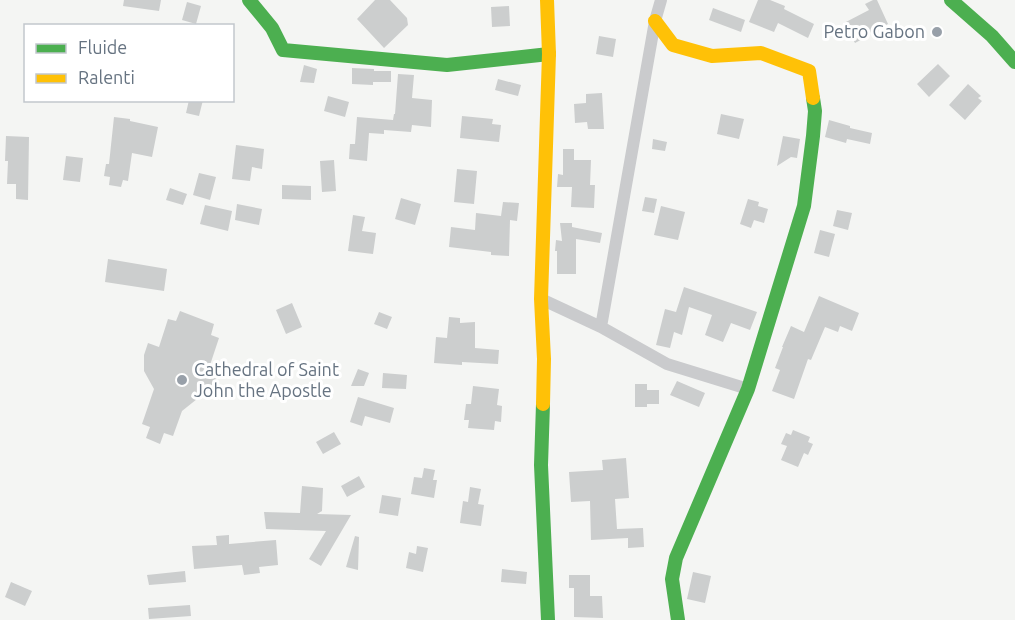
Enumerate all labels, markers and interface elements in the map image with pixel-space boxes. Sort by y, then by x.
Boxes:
place label: Petro Gabon [824,21,925,41]
legend [24,24,234,102]
marker: Petro Gabon [930,25,944,39]
text: Fluide [78,37,127,57]
text: Ralenti [78,67,135,87]
place label: Cathedral of Saint John the Apostle [194,359,339,400]
marker: Cathedral of Saint John the Apostle [175,373,189,387]

